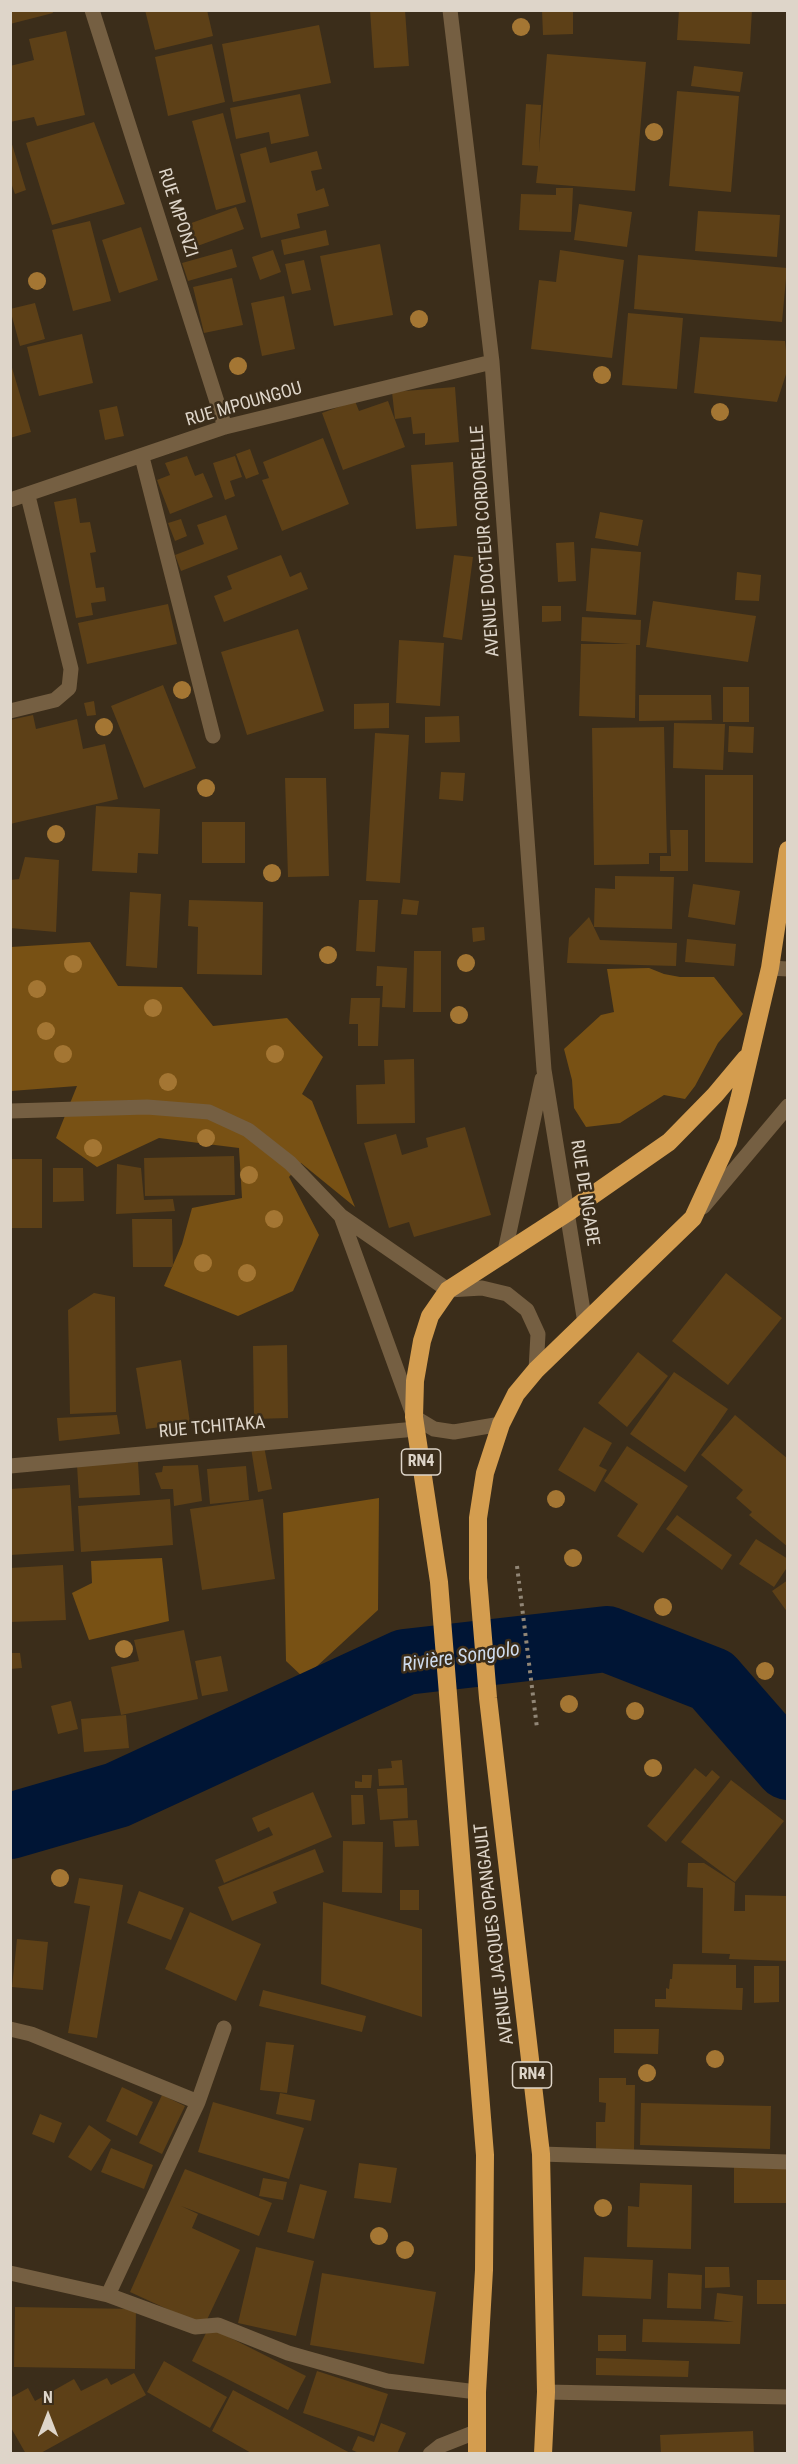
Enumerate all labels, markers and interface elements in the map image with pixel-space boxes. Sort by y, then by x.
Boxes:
street label: RUE MPONZI [152,166,202,260]
street label: RUE MPOUNGOU [183,378,305,432]
street label: AVENUE DOCTEUR CORDORELLE [467,424,505,658]
street label: RUE DE NGABE [565,1138,603,1248]
street label: RUE TCHITAKA [158,1413,266,1443]
road number: RN4 [402,1449,440,1475]
water label: Rivière Songolo [401,1638,521,1678]
street label: AVENUE JACQUES OPANGAULT [471,1822,519,2046]
road number: RN4 [512,2062,552,2088]
north arrow [18,2386,78,2446]
text: N [43,2388,53,2407]

